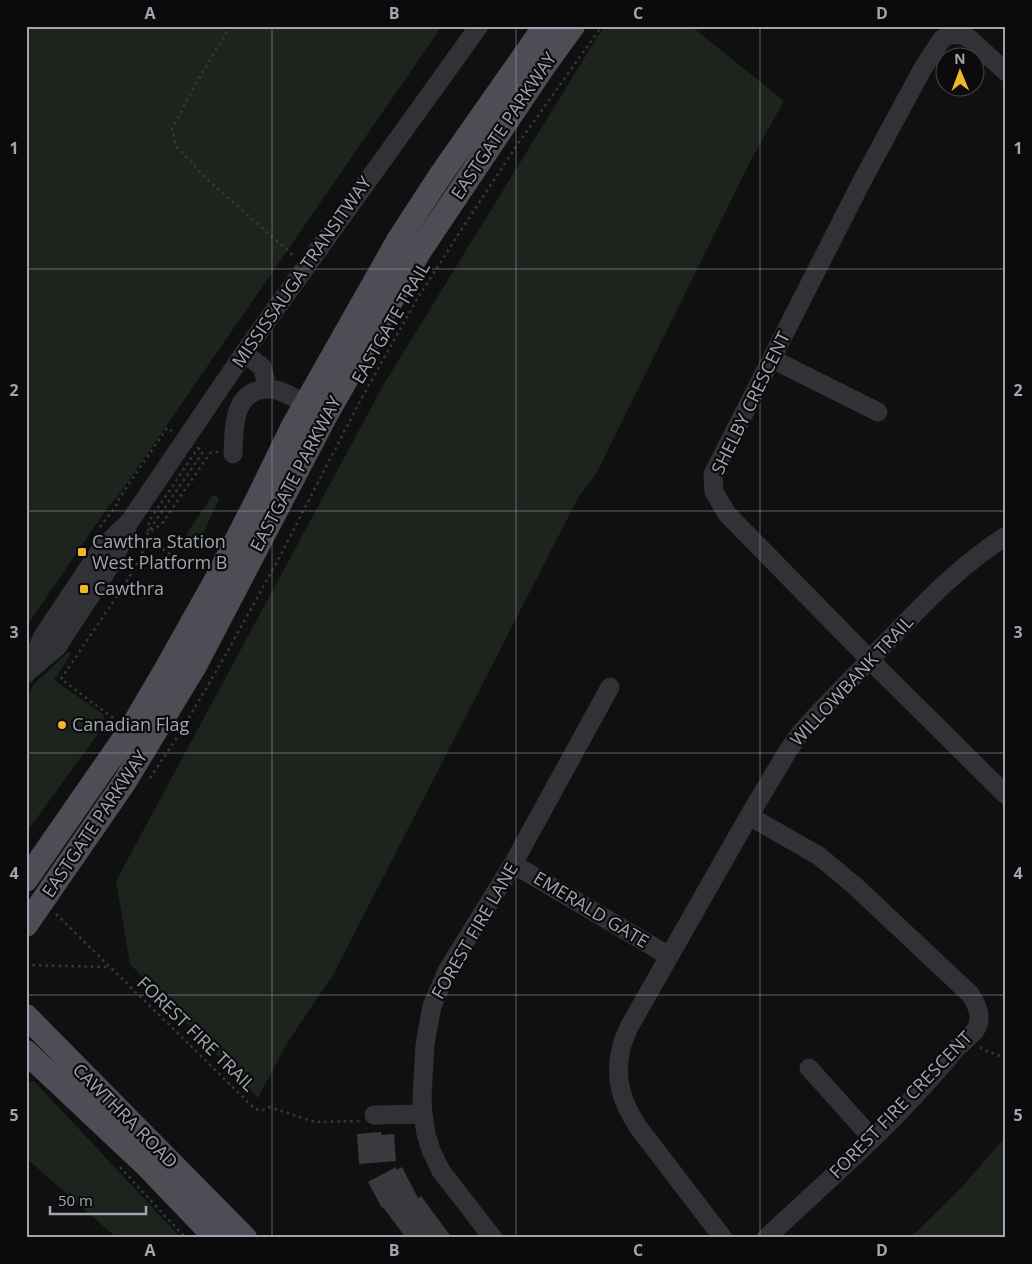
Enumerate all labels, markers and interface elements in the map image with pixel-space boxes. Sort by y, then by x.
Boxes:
text: A [144,2,156,24]
text: B [389,2,399,24]
text: C [633,2,643,24]
text: D [876,2,888,24]
street label: EASTGATE PARKWAY [445,46,562,204]
north arrow [934,48,984,98]
text: N [954,49,966,68]
text: 1 [9,137,19,159]
text: 1 [1013,137,1023,159]
street label: MISSISSAUGA TRANSITWAY [226,170,377,372]
street label: EASTGATE TRAIL [345,257,435,388]
street label: SHELBY CRESCENT [705,327,795,478]
text: 2 [9,379,19,401]
text: 2 [1013,379,1023,401]
street label: EASTGATE PARKWAY [244,391,347,555]
place label: Cawthra Station West Platform B [92,529,227,574]
marker: Cawthra Station West Platform B [76,546,88,558]
place label: Cawthra [94,576,164,600]
marker: Cawthra [78,583,90,595]
street label: WILLOWBANK TRAIL [784,610,918,751]
text: 3 [9,621,19,643]
text: 3 [1013,621,1023,643]
place label: Canadian Flag [72,712,189,736]
marker: Canadian Flag [56,719,68,731]
street label: EASTGATE PARKWAY [36,744,153,902]
street label: FOREST FIRE LANE [425,858,523,1003]
text: 4 [9,862,19,884]
text: 4 [1013,862,1023,884]
street label: EMERALD GATE [530,865,653,953]
street label: FOREST FIRE TRAIL [132,971,261,1096]
street label: FOREST FIRE CRESCENT [824,1025,977,1183]
street label: CAWTHRA ROAD [68,1058,183,1173]
text: 5 [9,1104,19,1126]
text: 5 [1013,1104,1023,1126]
scale bar [50,1184,146,1216]
text: 50 m [58,1190,93,1210]
text: A [144,1239,156,1261]
text: B [389,1239,399,1261]
text: C [633,1239,643,1261]
text: D [876,1239,888,1261]

